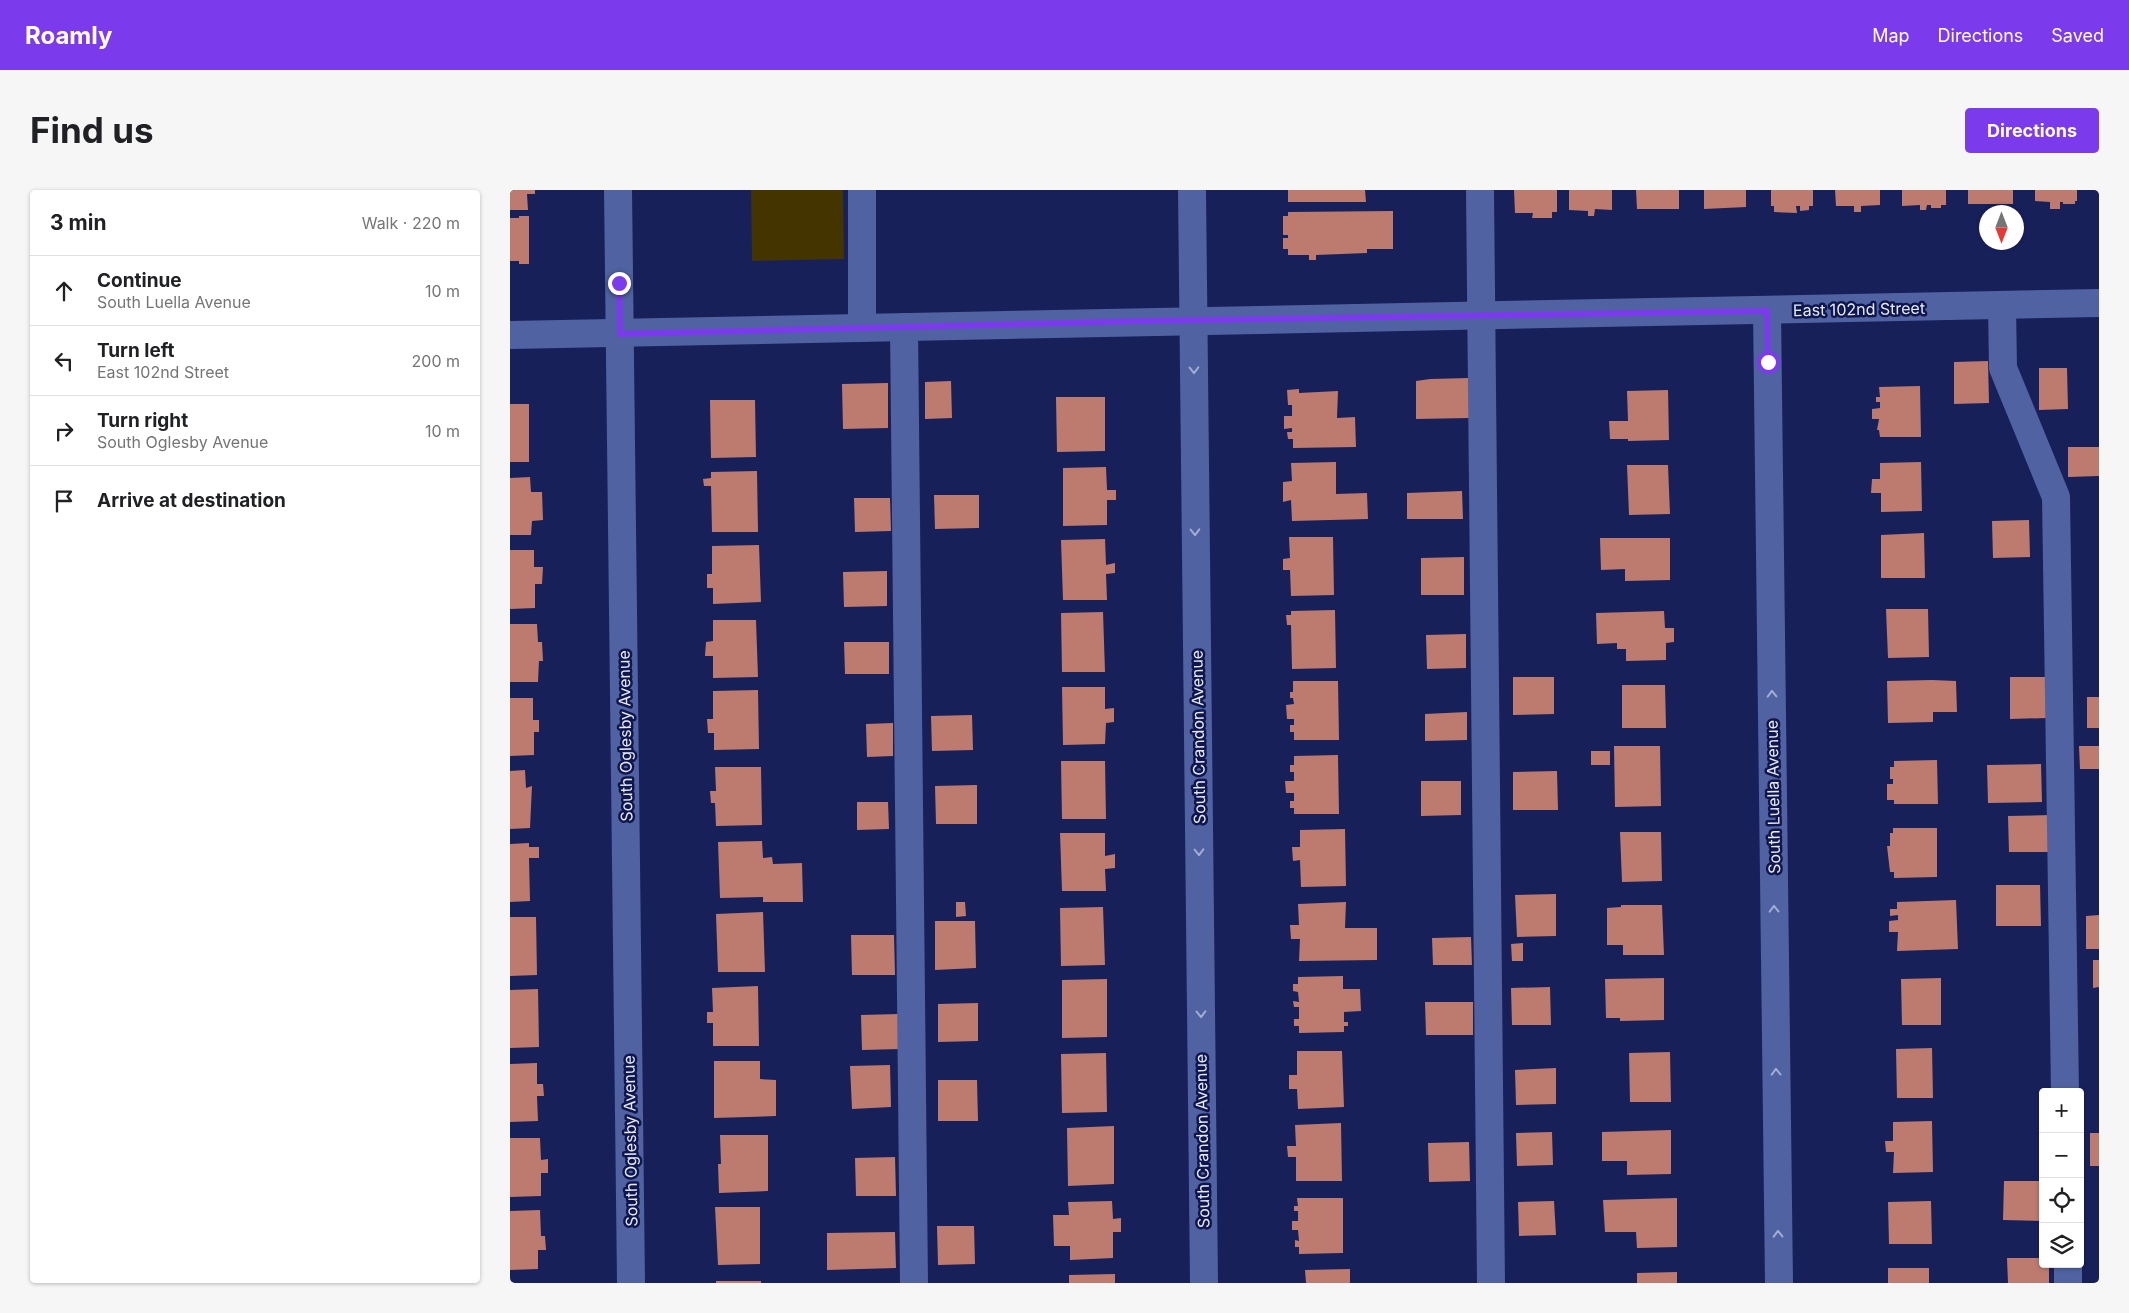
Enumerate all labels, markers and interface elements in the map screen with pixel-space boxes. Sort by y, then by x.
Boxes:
text: Roamly [25,21,112,50]
text: Map [1872,25,1910,46]
text: Directions [1938,25,2023,46]
text: Saved [2051,25,2104,46]
button: Directions [1965,108,2099,153]
text: Find us [30,109,154,151]
north arrow [1979,205,2024,250]
text: 3 min [50,210,106,235]
text: Walk · 220 m [362,213,460,233]
text: Continue [97,269,182,292]
route end [608,272,631,295]
icon: ahead [50,277,78,305]
text: 10 m [425,281,460,301]
text: South Luella Avenue [97,292,251,312]
street label: East 102nd Street [1793,298,1925,320]
text: Turn left [97,339,175,362]
icon: left [50,347,78,375]
text: 200 m [412,351,460,371]
route start [1757,351,1780,374]
text: East 102nd Street [97,362,229,382]
one-way arrow [1189,366,1199,374]
text: Turn right [97,409,188,432]
icon: right [50,417,78,445]
text: 10 m [425,421,460,441]
text: South Oglesby Avenue [97,432,268,452]
icon: arrive [50,487,78,515]
text: Arrive at destination [97,489,286,512]
one-way arrow [1190,528,1201,536]
street label: South Oglesby Avenue [614,650,636,822]
street label: South Crandon Avenue [1186,650,1210,824]
one-way arrow [1767,690,1777,698]
street label: South Luella Avenue [1762,720,1784,874]
one-way arrow [1194,848,1204,856]
one-way arrow [1769,905,1779,913]
one-way arrow [1196,1011,1206,1019]
street label: South Crandon Avenue [1190,1054,1214,1228]
street label: South Oglesby Avenue [619,1055,641,1227]
one-way arrow [1771,1068,1781,1076]
map controls [2039,1088,2084,1268]
button: + [2039,1088,2084,1133]
button: − [2039,1133,2084,1178]
button: locate [2039,1178,2084,1223]
button: layers [2039,1223,2084,1268]
one-way arrow [1773,1230,1783,1238]

